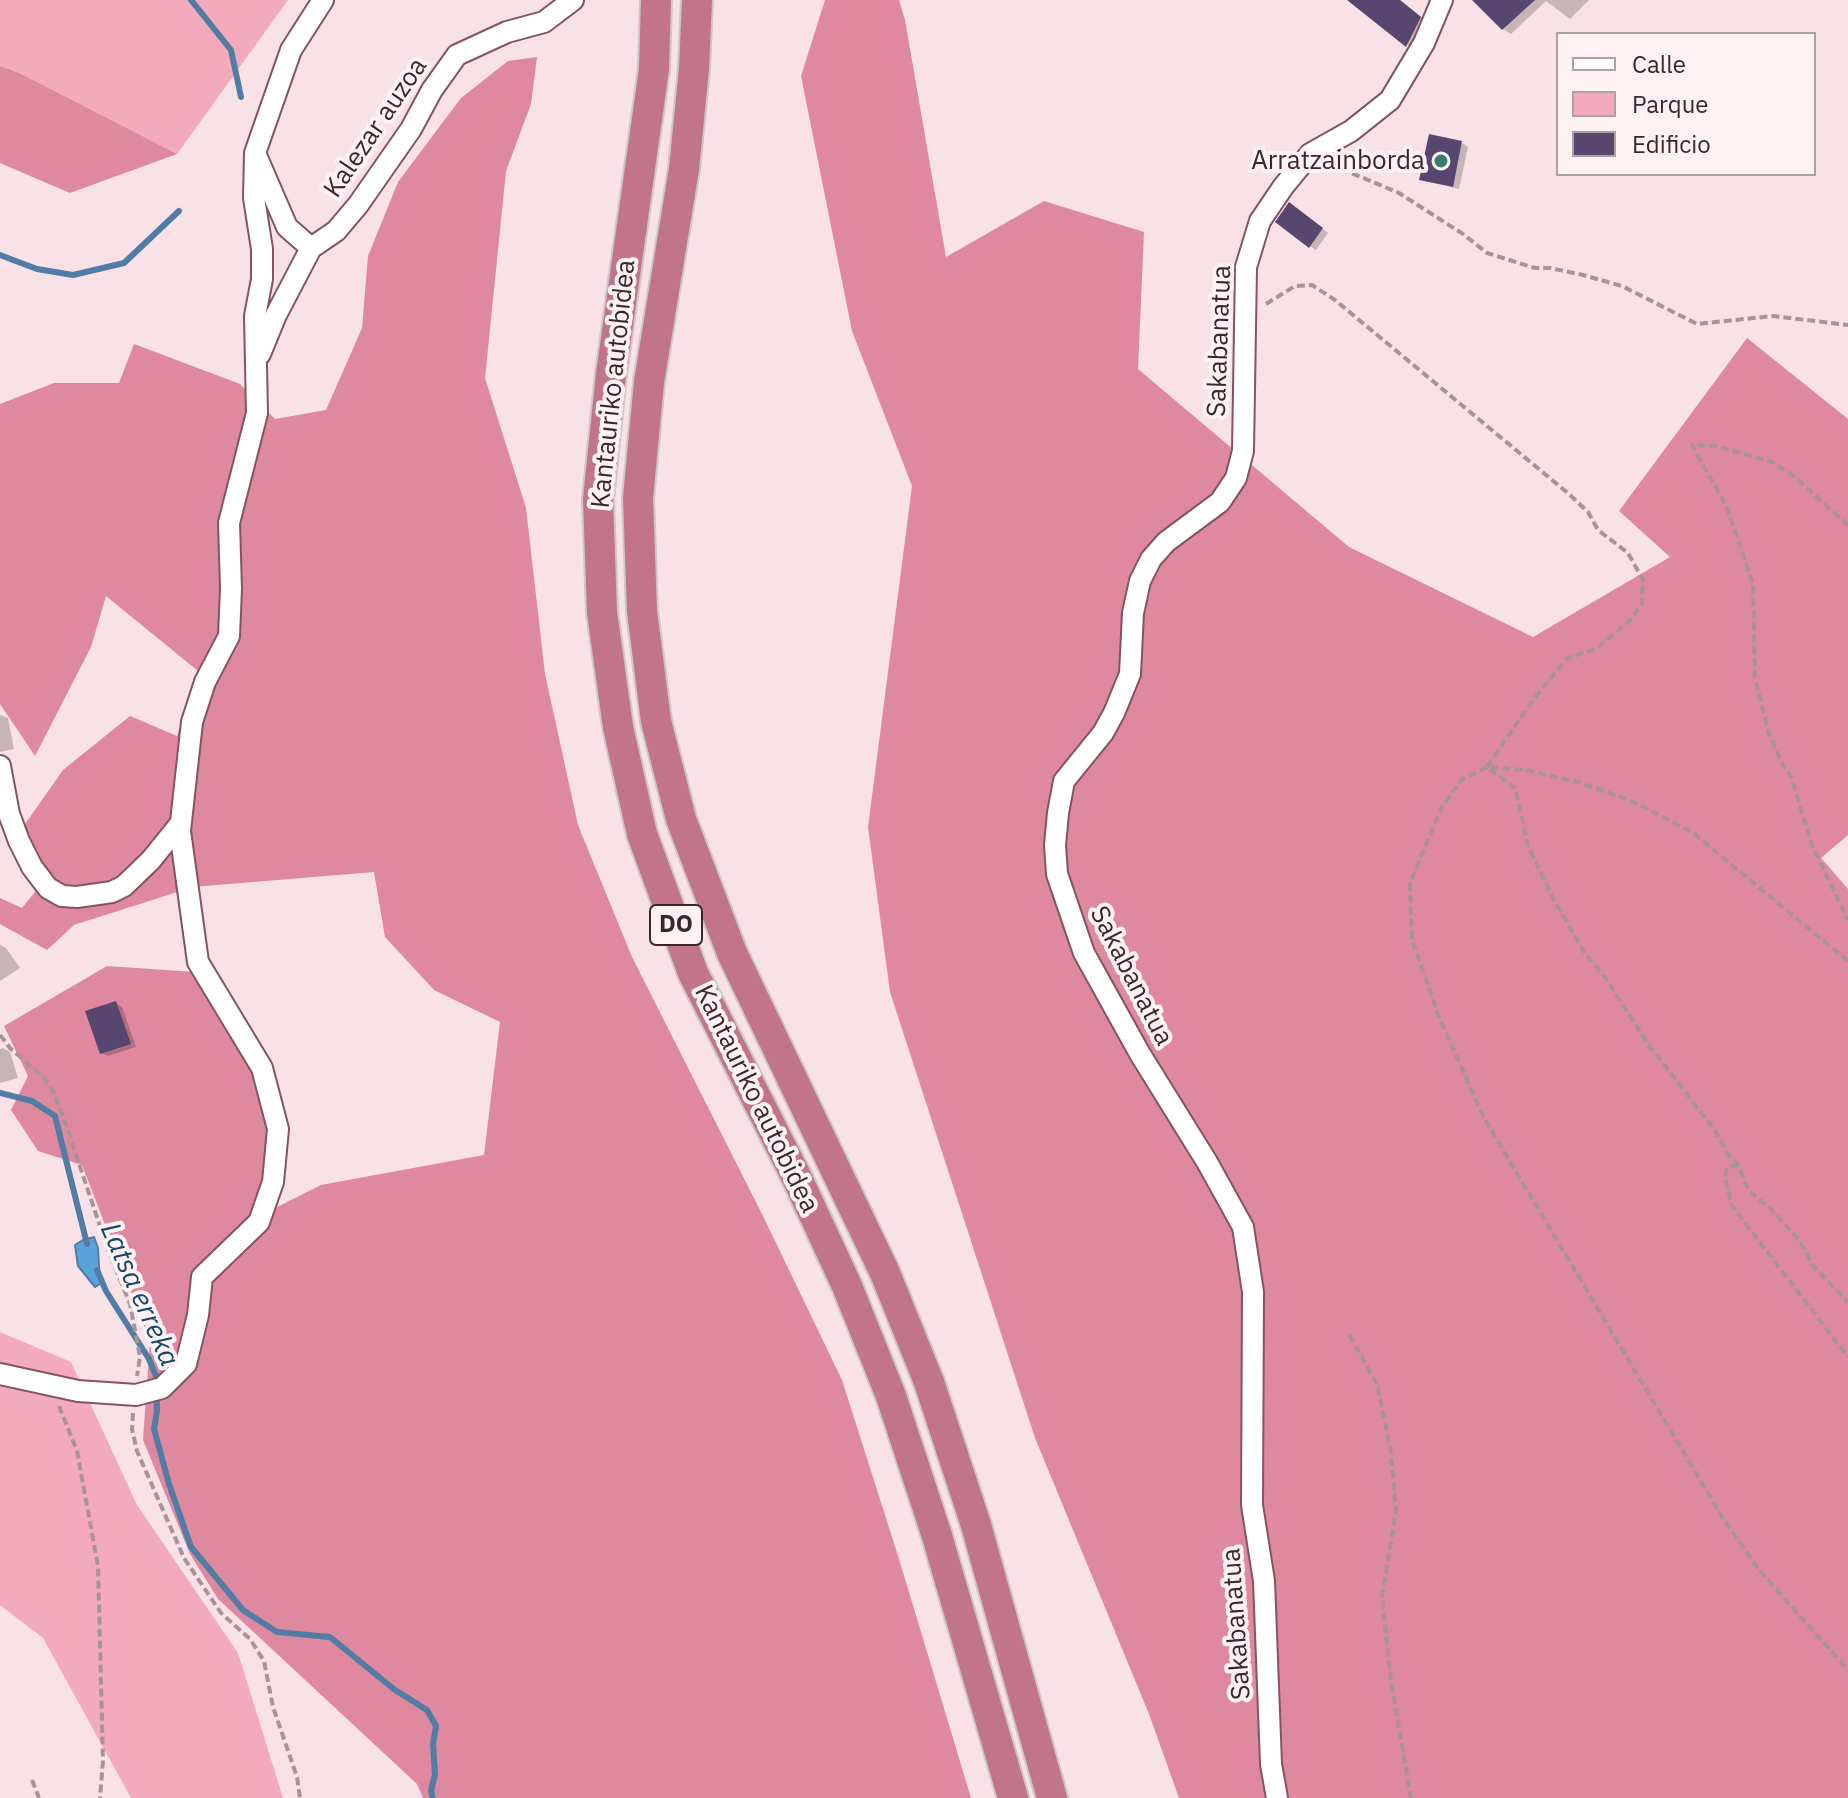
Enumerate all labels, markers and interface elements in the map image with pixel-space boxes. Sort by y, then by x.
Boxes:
legend [1556,32,1816,176]
text: Calle [1632,48,1686,80]
street label: Kalezar auzoa [318,52,434,204]
text: Parque [1632,88,1709,120]
text: Edificio [1632,128,1711,160]
place label: Arratzainborda [1251,145,1425,177]
marker: Arratzainborda [1432,152,1450,170]
street label: Kantauriko autobidea [585,258,643,510]
street label: Sakabanatua [1202,265,1238,417]
street label: Sakabanatua [1083,901,1179,1051]
road number: DO [650,905,702,945]
street label: Kantauriko autobidea [687,980,825,1218]
water label: Latsa erreka [92,1218,186,1372]
street label: Sakabanatua [1216,1547,1258,1701]

